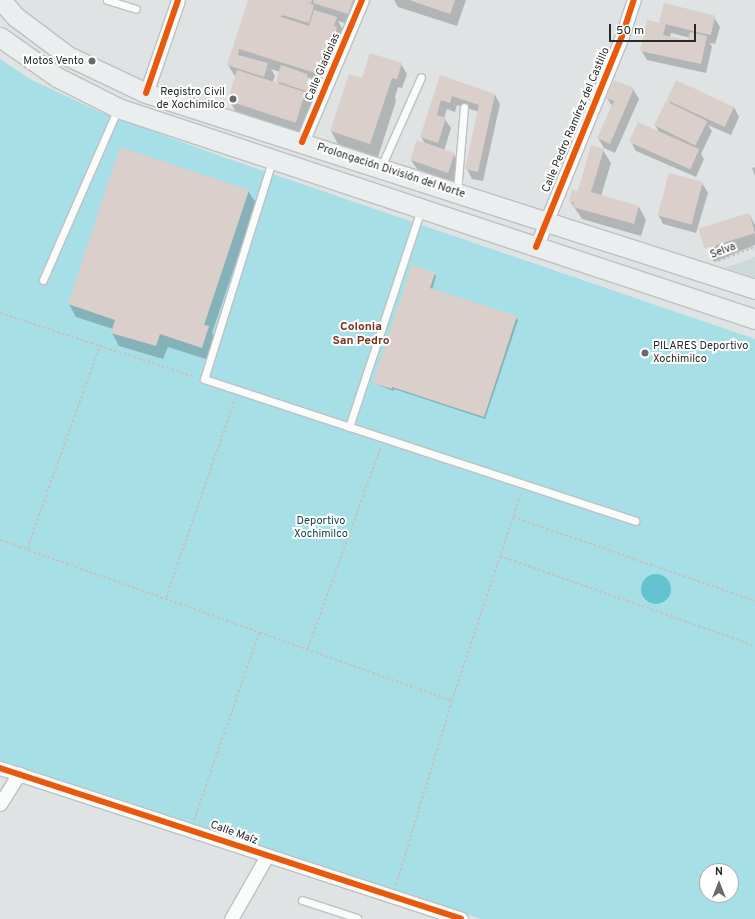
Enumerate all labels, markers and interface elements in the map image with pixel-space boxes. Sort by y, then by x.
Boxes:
scale bar [611,16,698,42]
text: 50 m [616,23,644,39]
street label: Calle Gladiolas [303,31,343,103]
street label: Calle Pedro Ramírez del Castillo [539,45,613,195]
place label: Motos Vento [23,54,84,68]
marker: Motos Vento [87,56,97,66]
place label: Registro Civil de Xochimilco [156,86,225,112]
marker: Registro Civil de Xochimilco [228,94,238,104]
street label: Prolongación División del Norte [315,141,467,201]
street label: Selva [708,240,738,262]
district label: Colonia San Pedro [332,321,390,349]
place label: PILARES Deportivo Xochimilco [653,340,748,366]
marker: PILARES Deportivo Xochimilco [640,348,650,358]
park label: Deportivo Xochimilco [294,515,348,541]
street label: Calle Maíz [208,818,260,848]
north arrow [699,863,739,903]
text: N [715,865,723,879]

